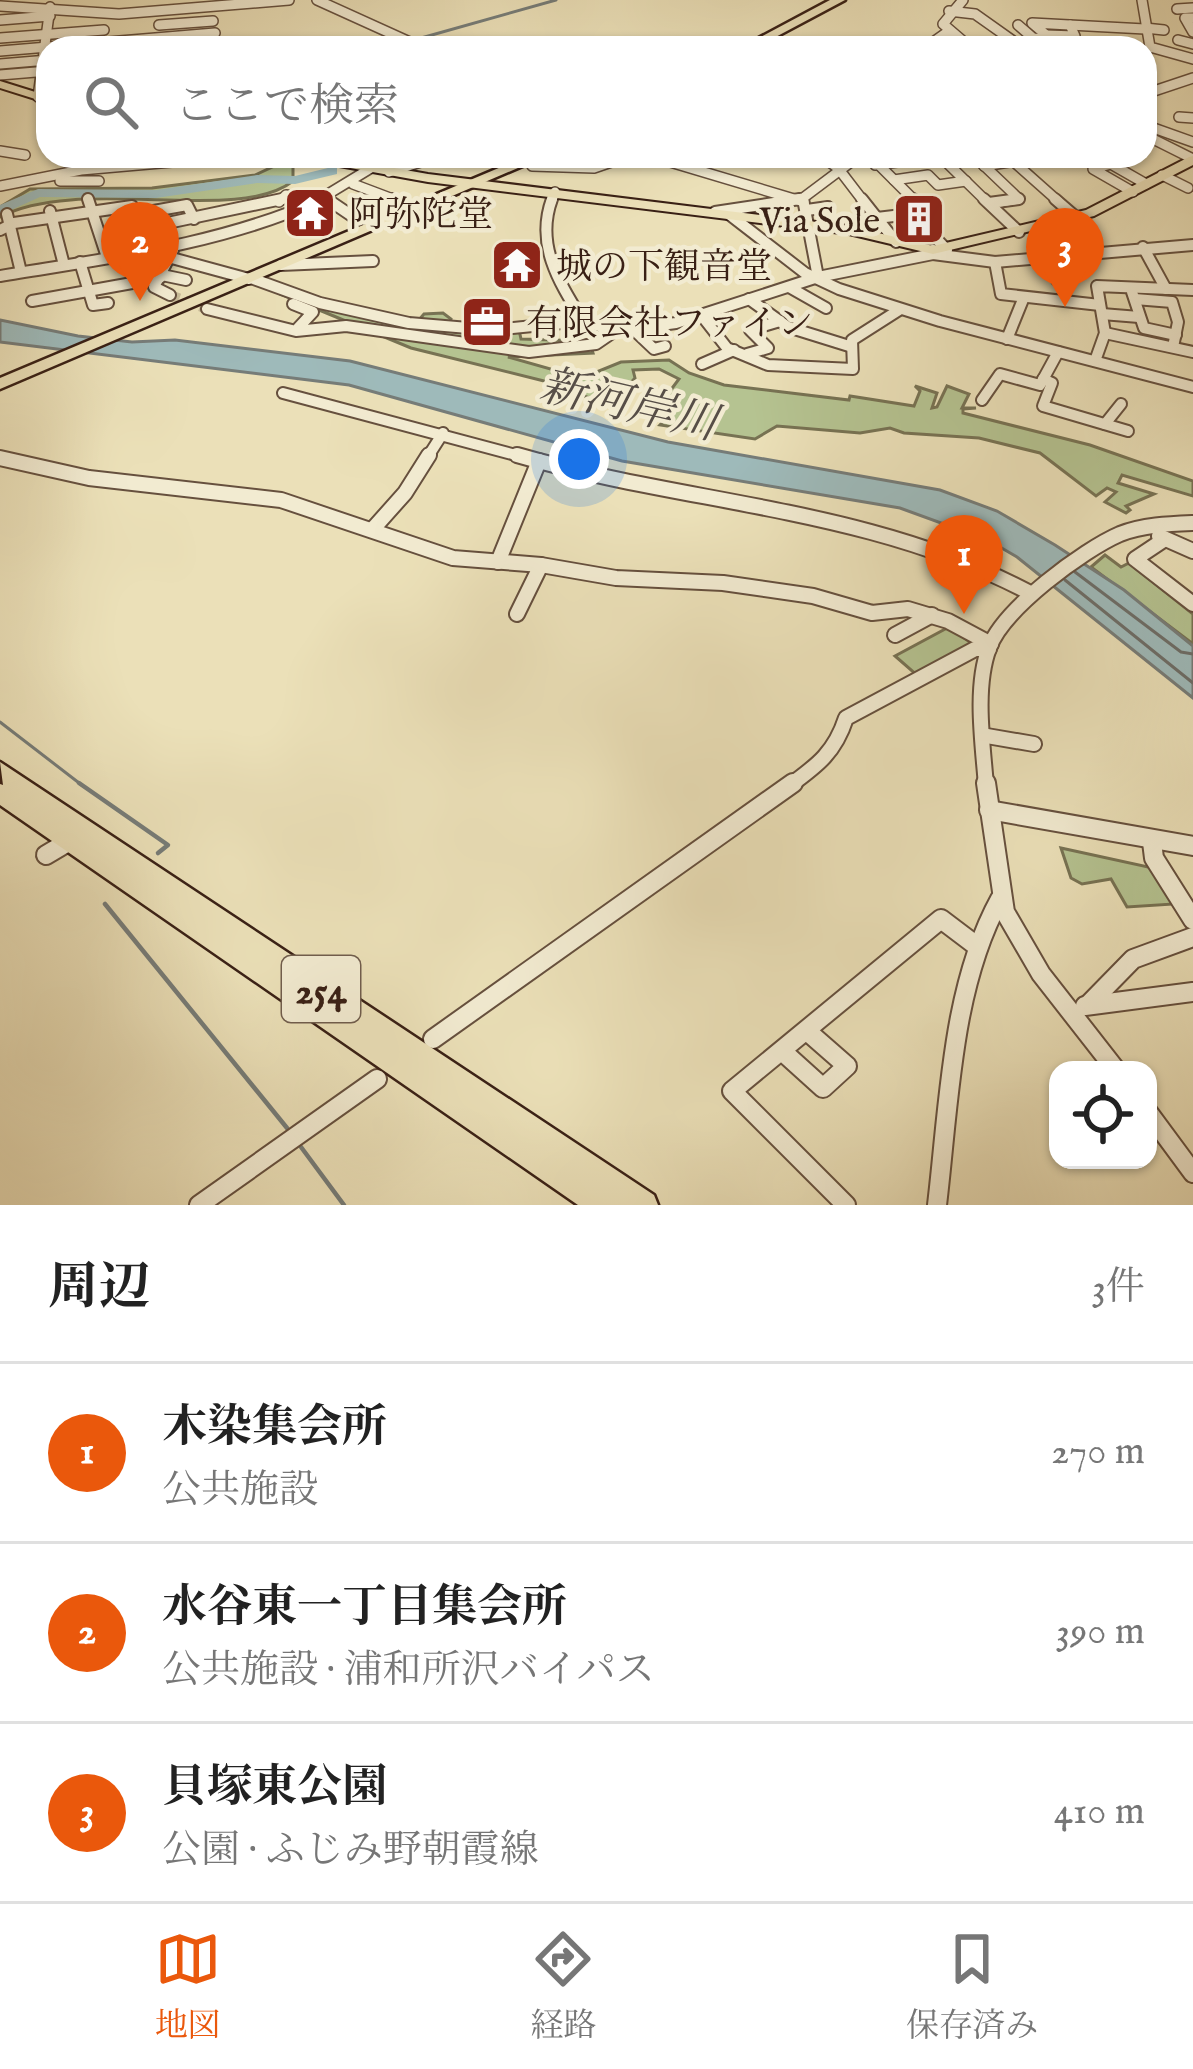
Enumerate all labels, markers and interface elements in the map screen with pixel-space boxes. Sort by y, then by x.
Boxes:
search box [36,36,1157,168]
icon: search [78,69,144,135]
text: ここで検索 [174,79,399,136]
temple icon: 阿弥陀堂 [282,185,338,241]
building icon: Via Sole [891,191,947,247]
place label: 阿弥陀堂 [349,193,493,239]
place label: Via Sole [758,199,880,245]
pin: 2 [101,202,179,301]
pin: 3 [1026,208,1104,307]
temple icon: 城の下観音堂 [489,237,545,293]
place label: 城の下観音堂 [556,245,772,291]
office icon: 有限会社ファイン [459,294,515,350]
place label: 有限会社ファイン [526,302,813,348]
water label: 新河岸川 [534,358,727,456]
your location [549,429,609,489]
pin: 1 [925,515,1003,614]
road number: 254 [282,956,360,1022]
map controls [1049,1061,1157,1169]
button: locate [1049,1061,1157,1169]
text: 周辺 [48,1257,150,1322]
text: 3件 [1091,1264,1145,1313]
text: 木染集会所 [162,1400,387,1457]
text: 1 [80,1428,94,1477]
text: 270 m [1051,1428,1145,1477]
text: 公共施設 [162,1467,318,1516]
text: 水谷東一丁目集会所 [162,1580,567,1637]
text: 2 [78,1608,96,1657]
text: 390 m [1056,1608,1145,1657]
text: 公共施設 · 浦和所沢バイパス [162,1647,655,1696]
text: 貝塚東公園 [162,1760,387,1817]
text: 3 [80,1788,94,1837]
text: 410 m [1054,1788,1145,1837]
text: 公園 · ふじみ野朝霞線 [162,1827,539,1876]
tab: 地図 [155,1926,221,2048]
tab: 経路 [530,1926,596,2048]
tab: 保存済み [906,1926,1038,2048]

